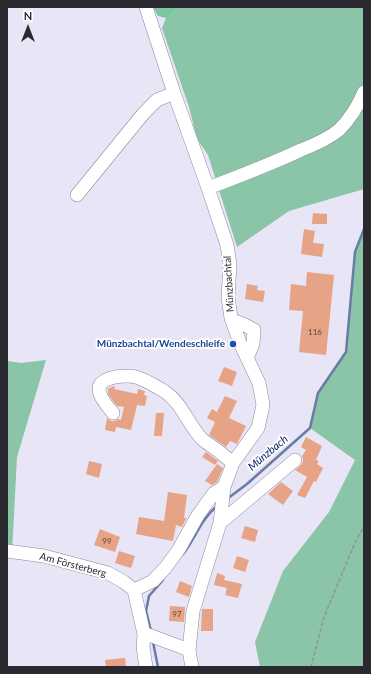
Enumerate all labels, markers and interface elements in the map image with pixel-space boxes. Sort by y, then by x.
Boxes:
north arrow [8,8,48,48]
text: N [24,9,32,22]
street label: Münzbachtal [222,255,236,313]
house number: 116 [308,327,322,337]
place label: Münzbachtal/Wendeschleife [97,338,225,350]
marker: Münzbachtal/Wendeschleife [228,339,238,349]
water label: Münzbach [245,433,291,473]
house number: 99 [102,536,112,546]
street label: Am Försterberg [38,550,108,580]
house number: 97 [172,609,182,619]

